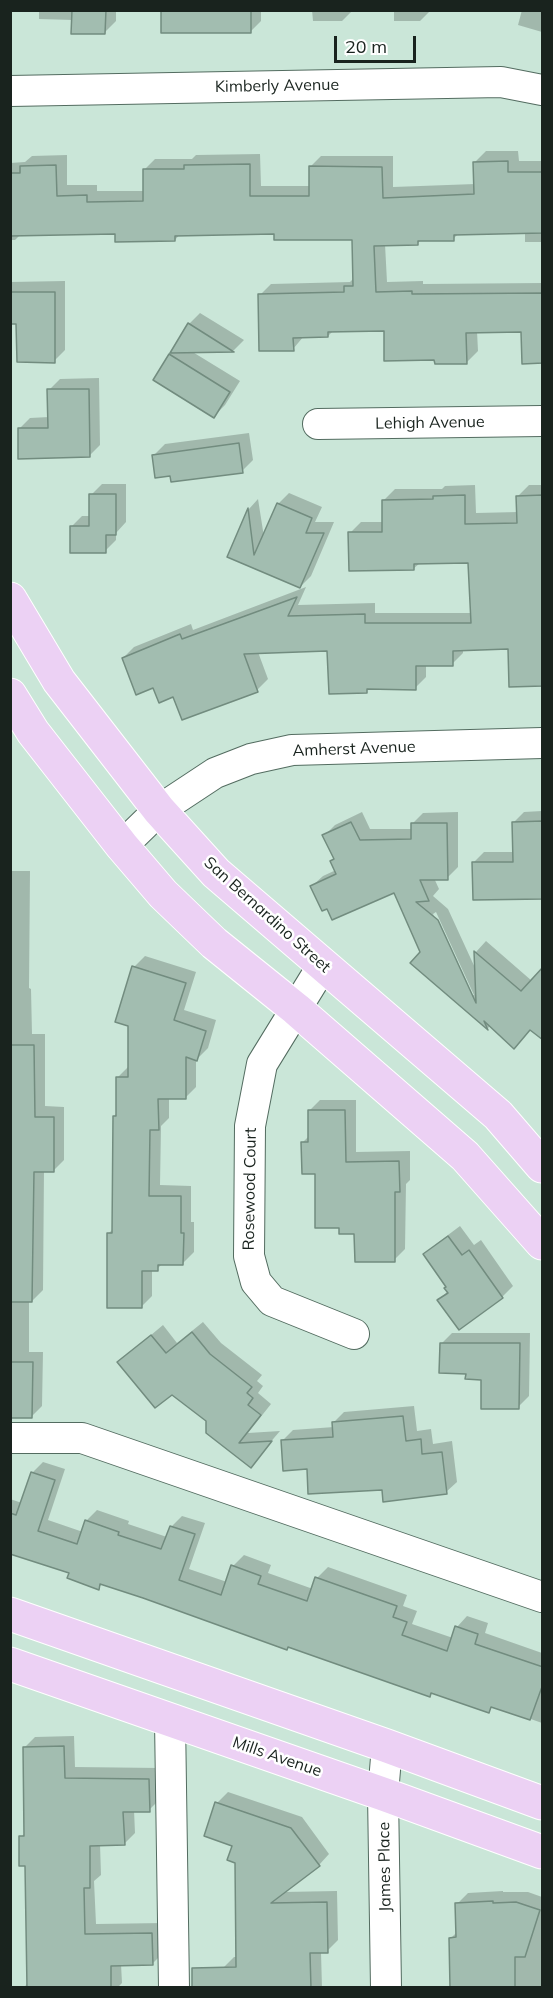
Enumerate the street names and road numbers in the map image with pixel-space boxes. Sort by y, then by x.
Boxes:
street label: Kimberly Avenue [215,75,339,97]
street label: Lehigh Avenue [375,412,485,434]
street label: Amherst Avenue [292,737,416,761]
street label: San Bernardino Street [200,853,334,977]
street label: Rosewood Court [239,1127,261,1251]
street label: Mills Avenue [230,1733,324,1781]
street label: James Place [375,1822,395,1912]

